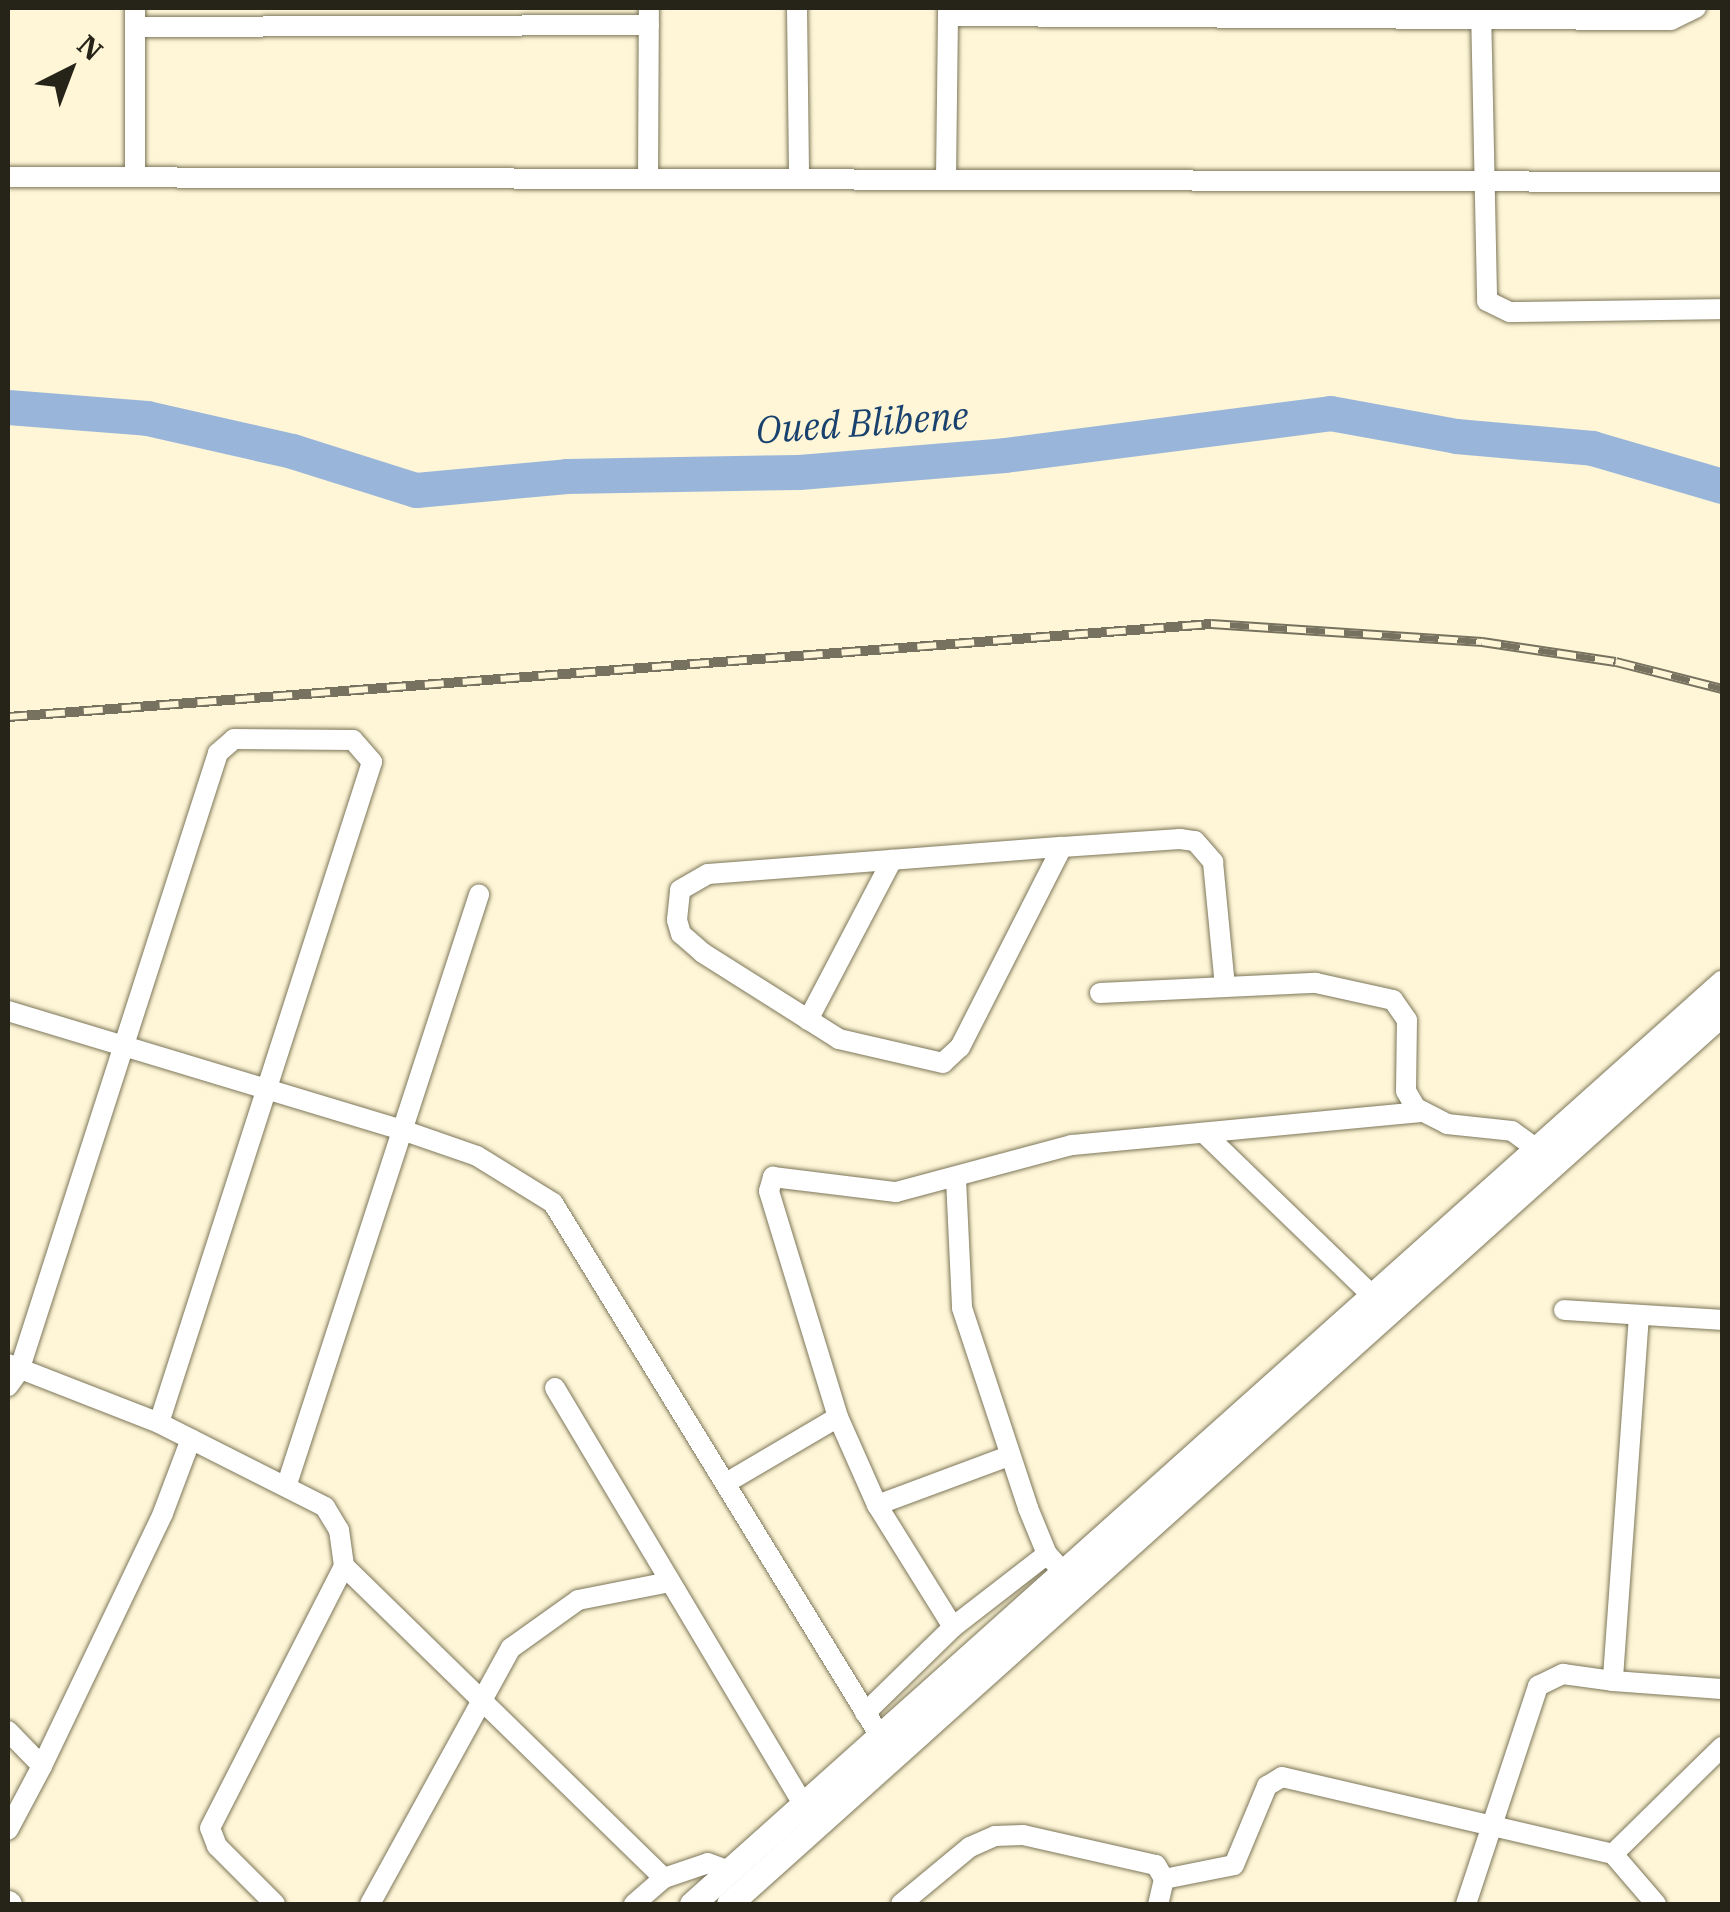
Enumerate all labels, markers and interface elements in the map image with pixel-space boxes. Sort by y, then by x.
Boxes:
north arrow [20,20,120,120]
text: N [70,26,111,68]
water label: Oued Blibene [754,392,970,452]

